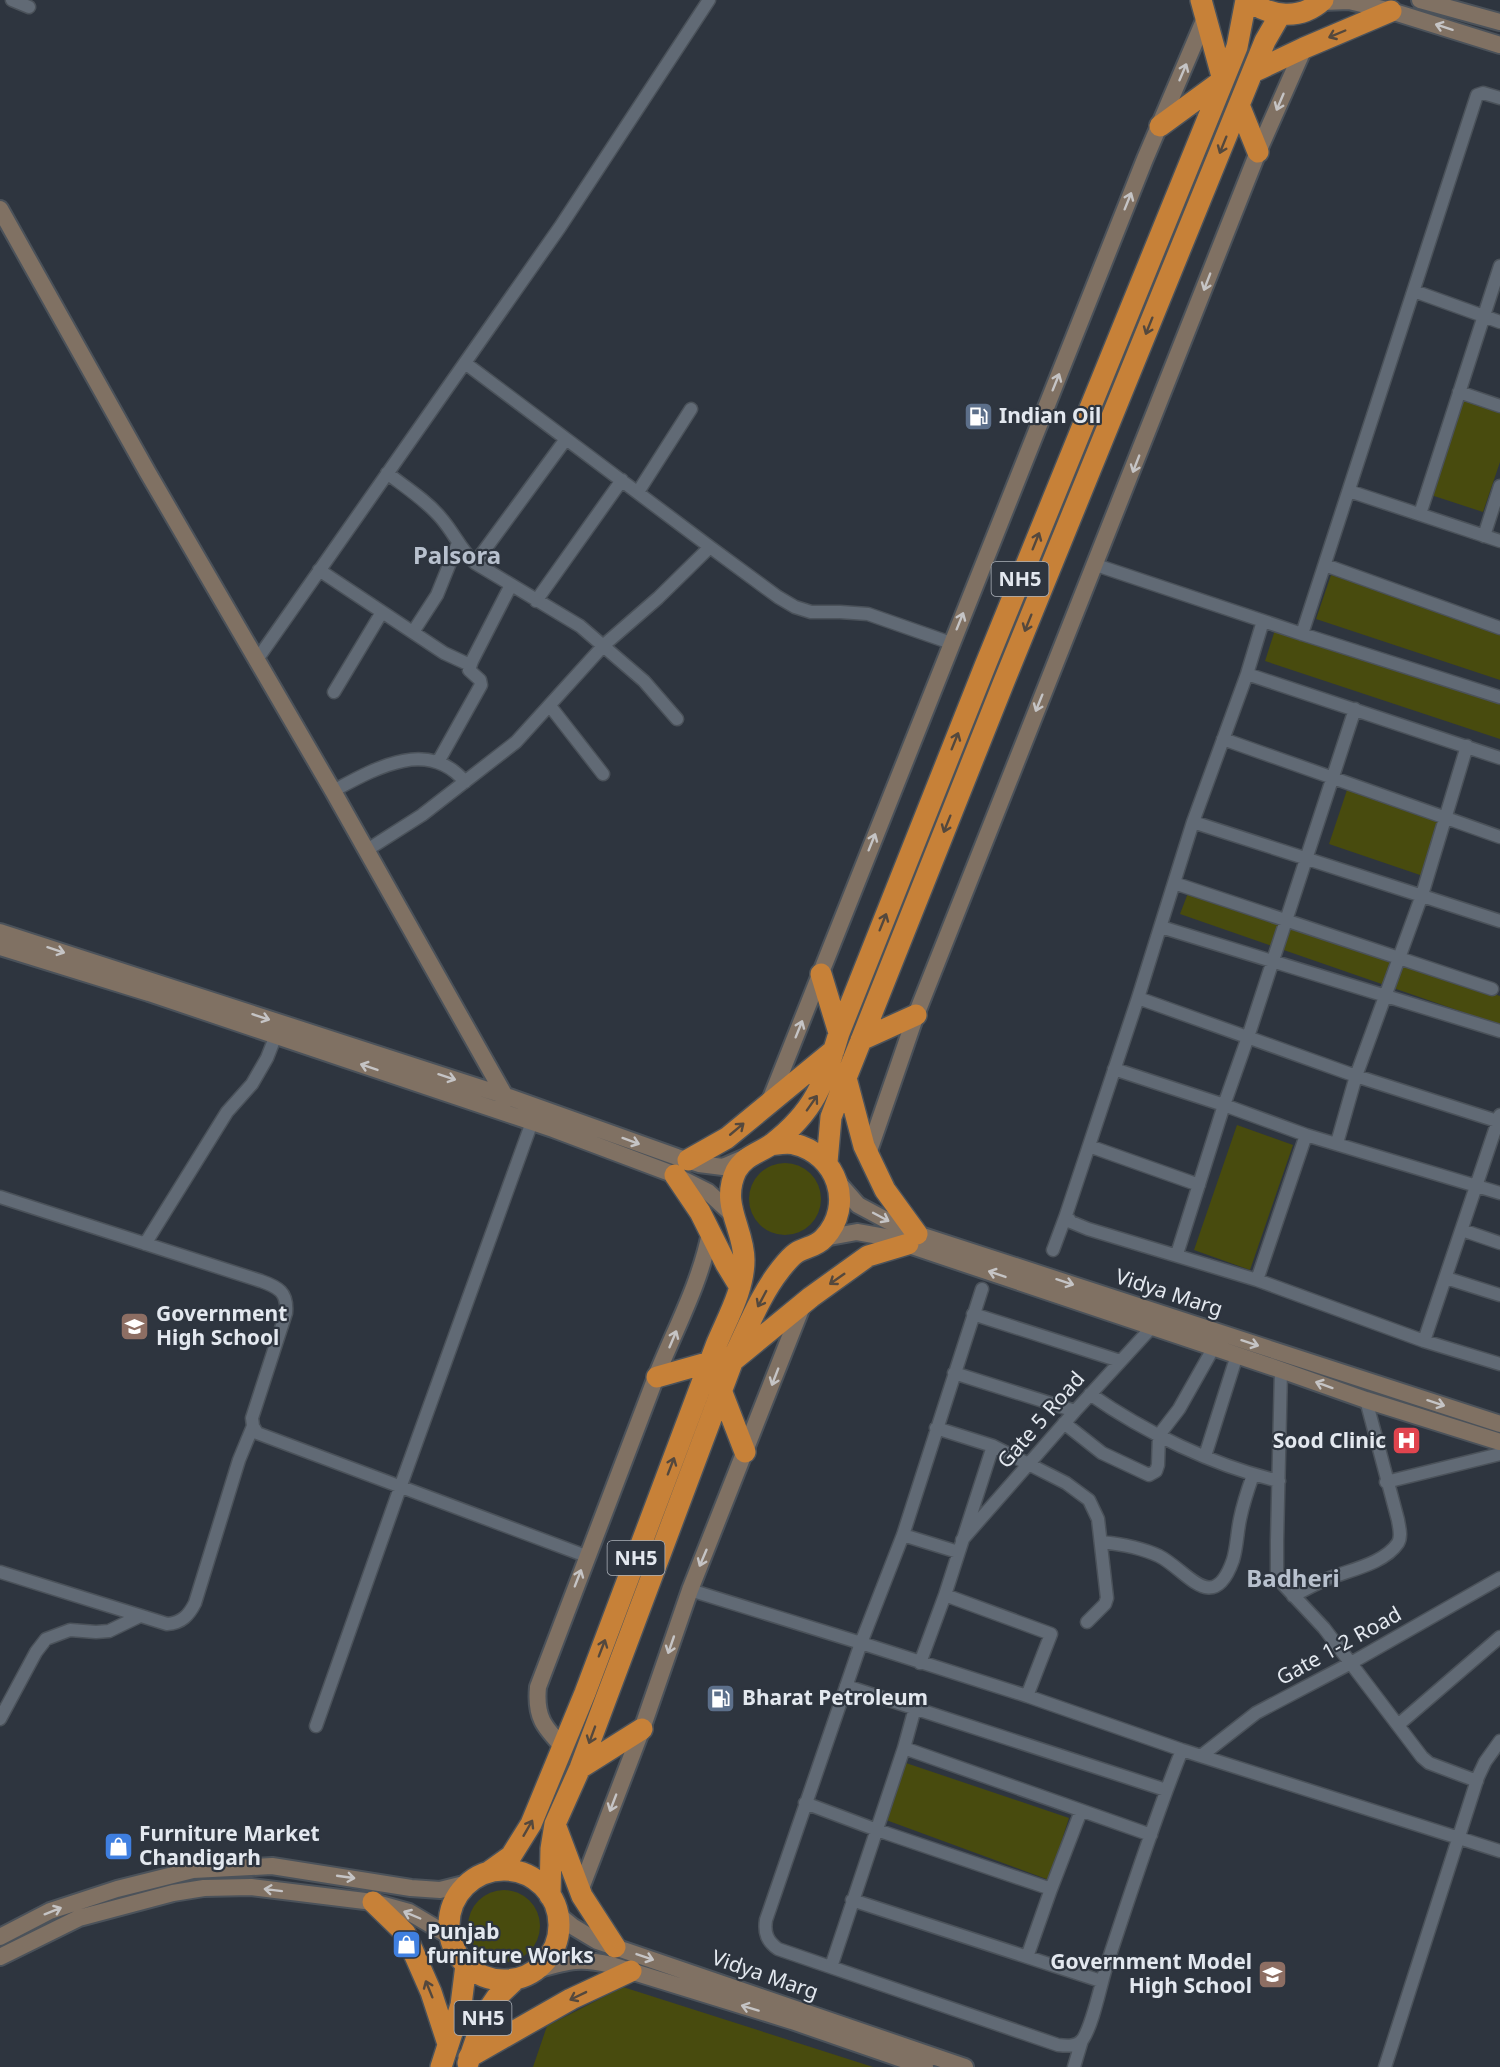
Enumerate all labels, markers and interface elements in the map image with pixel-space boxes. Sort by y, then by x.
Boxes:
one-way arrow [1435,21,1454,32]
one-way arrow [1328,29,1346,40]
one-way arrow [1178,64,1189,82]
one-way arrow [1274,92,1286,110]
one-way arrow [1217,136,1228,154]
one-way arrow [1123,192,1134,211]
one-way arrow [1201,273,1212,291]
one-way arrow [1143,316,1154,335]
one-way arrow [1051,373,1062,392]
fuel station icon: Indian Oil [962,400,994,432]
place label: Indian Oil [999,401,1101,429]
one-way arrow [1130,454,1141,473]
one-way arrow [1031,532,1042,550]
district label: Palsora [413,538,501,571]
road number: NH5 [992,562,1048,596]
one-way arrow [955,612,966,631]
one-way arrow [1022,613,1033,632]
one-way arrow [1033,693,1044,712]
one-way arrow [950,732,961,751]
one-way arrow [941,814,952,832]
one-way arrow [867,833,878,851]
one-way arrow [878,913,889,932]
one-way arrow [46,945,65,956]
one-way arrow [251,1012,270,1023]
one-way arrow [794,1020,805,1039]
one-way arrow [360,1060,379,1071]
one-way arrow [437,1072,456,1083]
one-way arrow [806,1096,818,1112]
one-way arrow [729,1122,744,1136]
one-way arrow [621,1136,640,1147]
one-way arrow [872,1211,889,1223]
street label: Vidya Marg [1112,1262,1226,1323]
one-way arrow [988,1268,1007,1279]
one-way arrow [829,1272,845,1285]
one-way arrow [1055,1278,1074,1289]
one-way arrow [756,1290,767,1308]
place label: Government High School [156,1299,287,1351]
school or university icon: Government High School [119,1310,151,1342]
one-way arrow [668,1330,679,1348]
one-way arrow [1240,1338,1259,1349]
street label: Gate 5 Road [990,1365,1090,1474]
one-way arrow [769,1367,780,1386]
one-way arrow [1316,1379,1334,1390]
one-way arrow [1426,1398,1445,1409]
hospital icon: Sood Clinic [1391,1425,1423,1457]
place label: Sood Clinic [1273,1426,1386,1454]
one-way arrow [666,1457,677,1476]
road number: NH5 [608,1541,664,1575]
one-way arrow [697,1549,708,1567]
district label: Badheri [1246,1561,1340,1594]
one-way arrow [573,1570,584,1588]
street label: Gate 1-2 Road [1271,1599,1406,1691]
one-way arrow [664,1636,675,1654]
one-way arrow [598,1639,609,1658]
fuel station icon: Bharat Petroleum [705,1682,737,1714]
place label: Bharat Petroleum [742,1683,928,1711]
one-way arrow [585,1725,596,1744]
one-way arrow [606,1793,617,1812]
place label: Furniture Market Chandigarh [139,1819,320,1871]
one-way arrow [522,1820,534,1837]
shop icon: Furniture Market Chandigarh [102,1830,134,1862]
one-way arrow [335,1871,355,1882]
one-way arrow [264,1884,284,1895]
one-way arrow [43,1905,61,1916]
one-way arrow [404,1908,422,1920]
place label: Punjab furniture Works [427,1917,594,1969]
shop icon: Punjab furniture Works [390,1928,422,1960]
street label: Vidya Marg [708,1943,822,2005]
place label: Government Model High School [1050,1947,1252,1999]
one-way arrow [635,1953,654,1964]
school or university icon: Government Model High School [1257,1958,1289,1990]
one-way arrow [423,1980,434,1999]
one-way arrow [569,1990,587,2002]
road number: NH5 [454,2001,512,2035]
one-way arrow [741,2002,760,2013]

